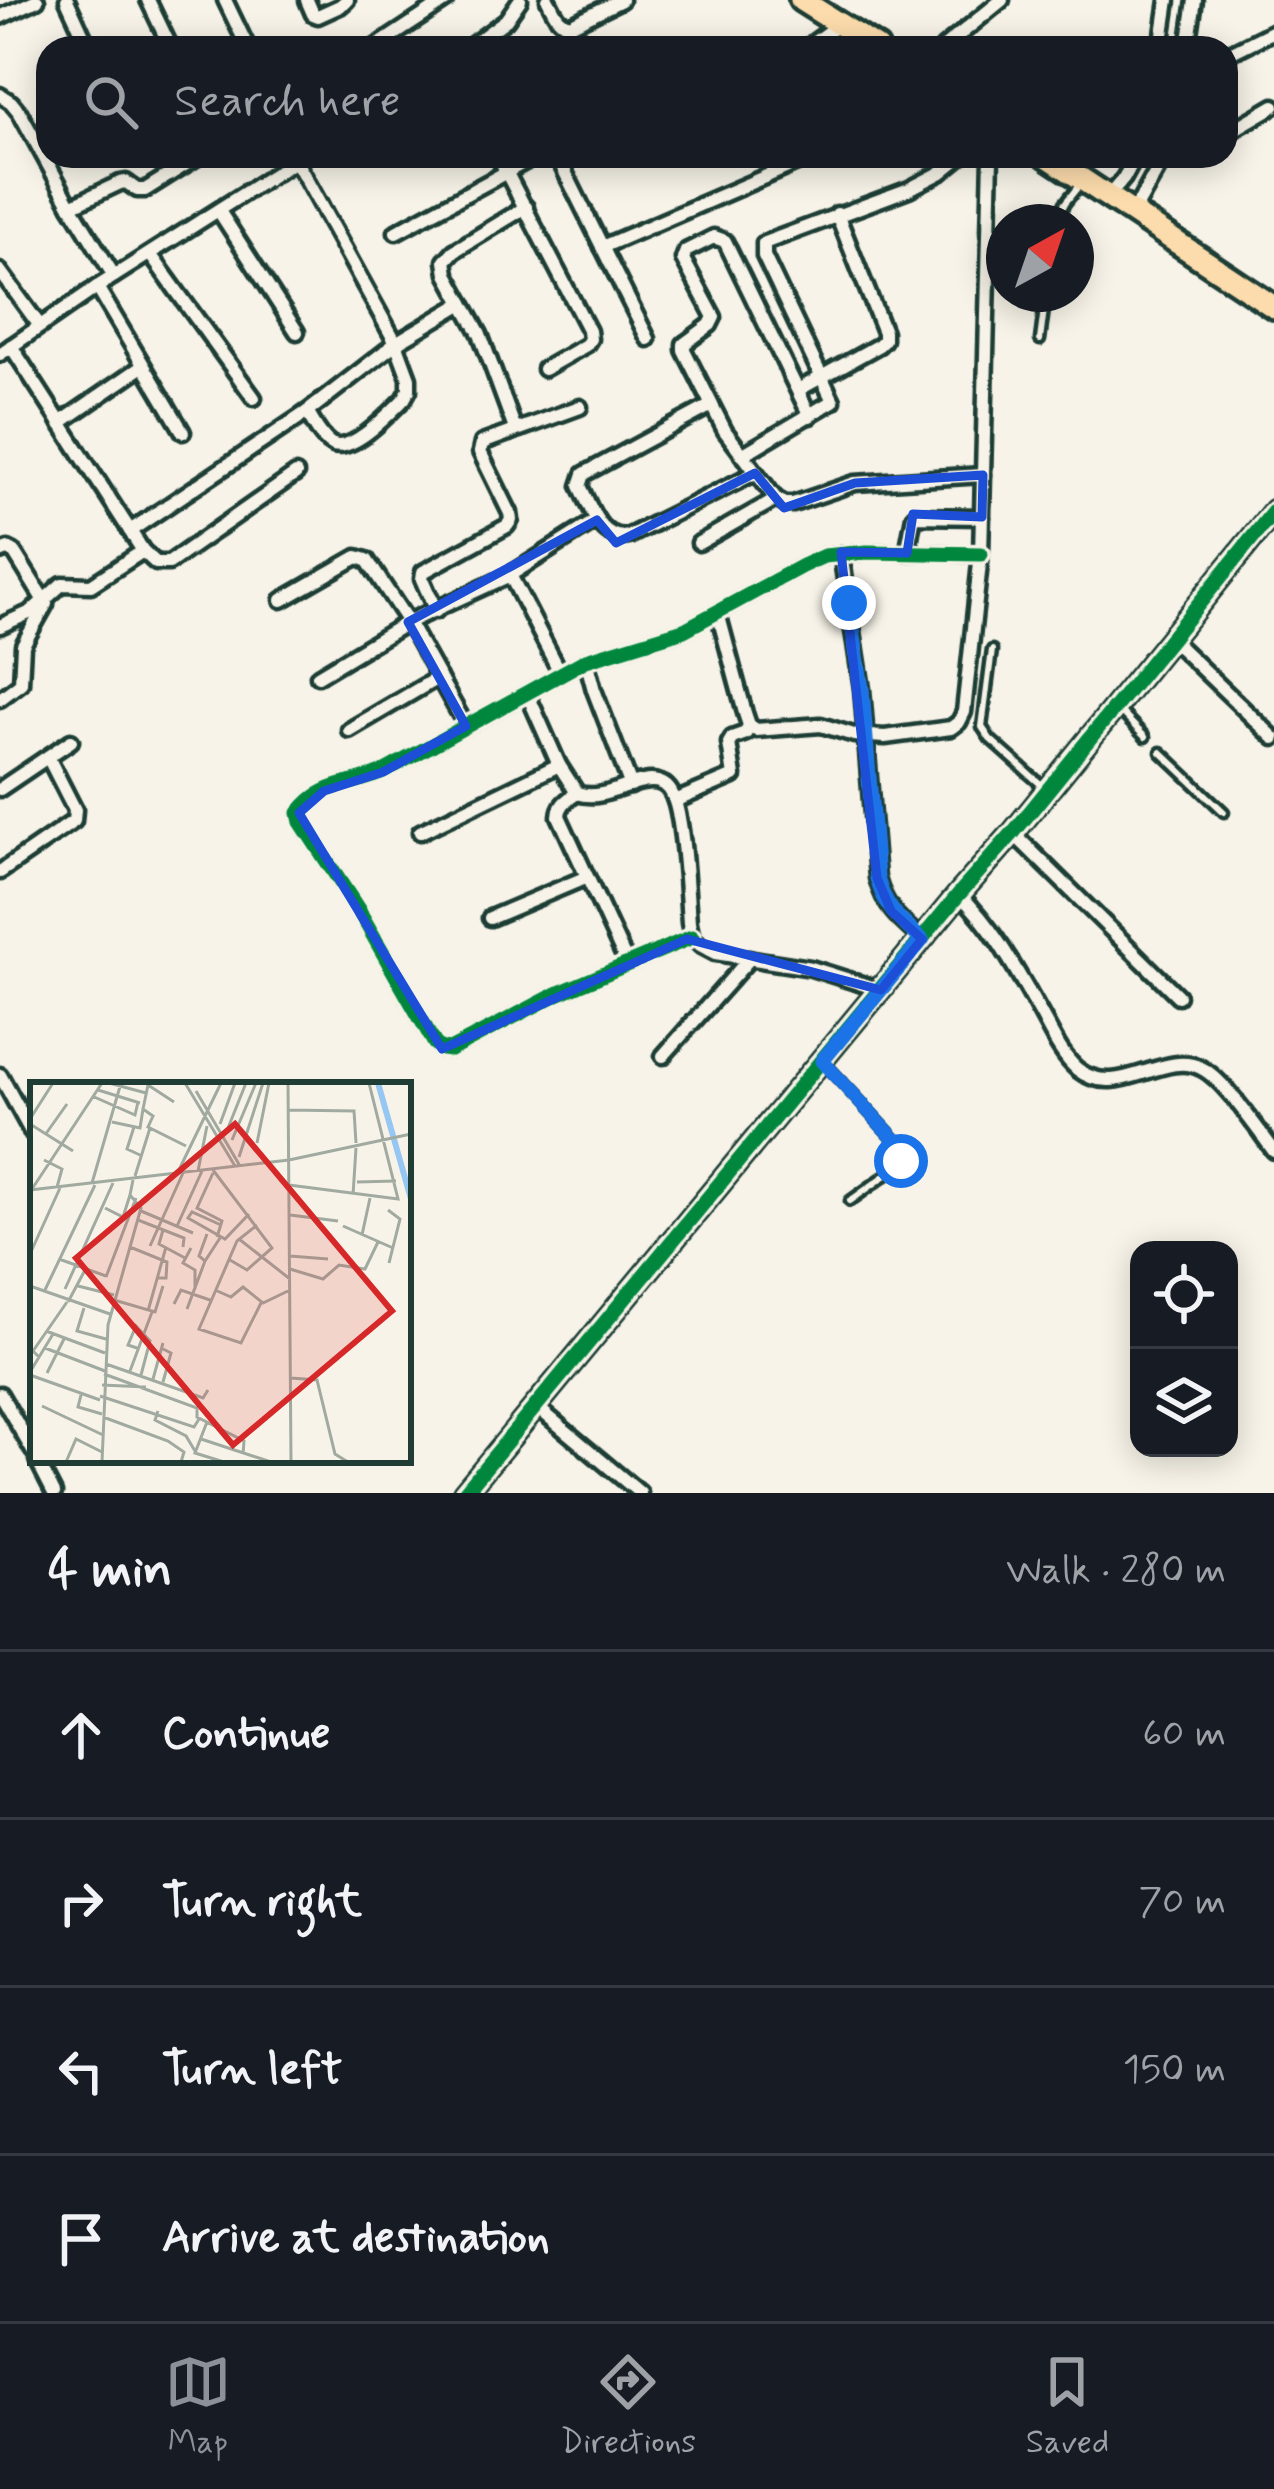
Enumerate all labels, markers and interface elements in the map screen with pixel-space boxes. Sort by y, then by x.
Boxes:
search box [36,36,1238,168]
icon: search [78,69,144,135]
text: Search here [174,73,401,132]
north arrow [986,204,1094,312]
route end [822,576,876,630]
inset map [30,1082,411,1463]
route start [874,1134,928,1188]
map controls [1130,1241,1238,1457]
button: locate [1130,1241,1238,1349]
button: layers [1130,1349,1238,1457]
text: 4 min [48,1538,172,1604]
text: Walk · 280 m [1006,1546,1226,1597]
icon: ahead [48,1702,114,1768]
text: Continue [162,1705,330,1764]
text: 60 m [1142,1709,1226,1760]
icon: right [48,1870,114,1936]
text: Turn right [162,1873,362,1932]
text: 70 m [1138,1877,1226,1928]
icon: left [48,2038,114,2104]
text: Turn left [162,2041,342,2100]
text: 150 m [1123,2045,1226,2096]
icon: arrive [48,2206,114,2272]
text: Arrive at destination [162,2209,550,2268]
tab: Map [165,2349,231,2465]
tab: Directions [560,2349,696,2465]
tab: Saved [1026,2349,1109,2465]

